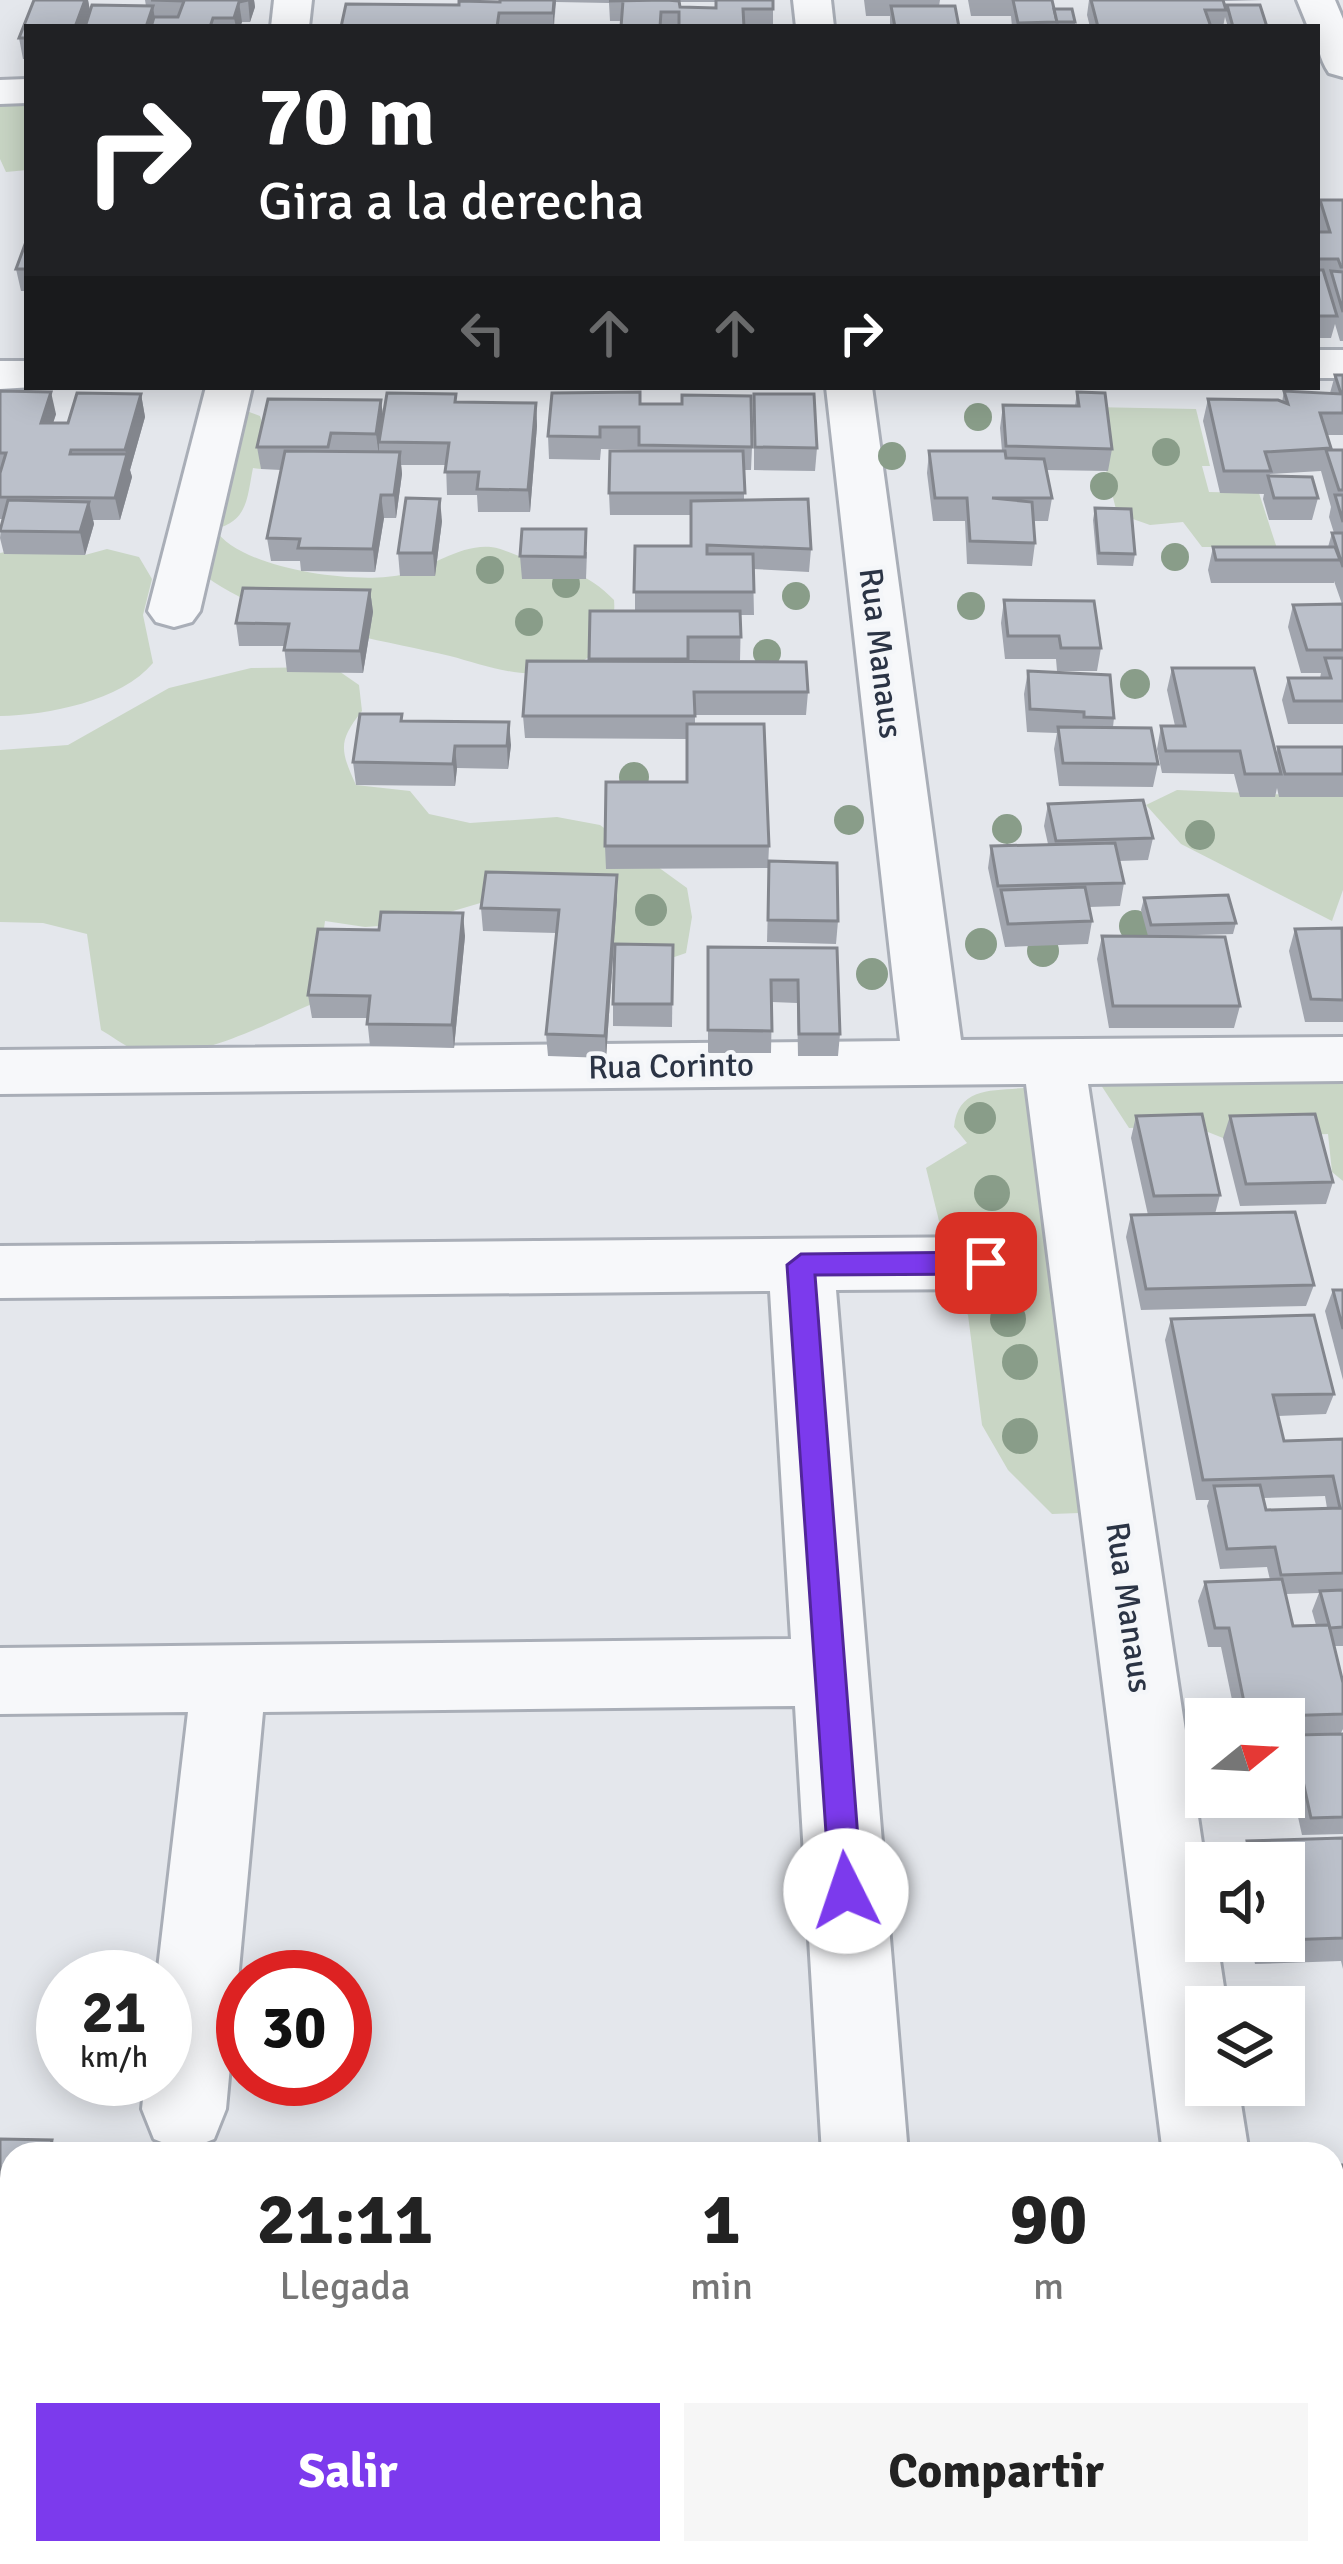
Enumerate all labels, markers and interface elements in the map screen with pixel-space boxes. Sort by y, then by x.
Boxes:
text: 70 m [258,65,435,169]
icon: right [60,72,216,228]
text: Gira a la derecha [258,168,644,235]
icon: left [450,300,516,366]
icon: ahead [576,300,642,366]
icon: ahead [702,300,768,366]
icon: right [828,300,894,366]
street label: Rua Manaus [850,565,911,741]
street label: Rua Corinto [588,1045,754,1088]
pin [935,1212,1037,1314]
icon: arrive [953,1230,1019,1296]
street label: Rua Manaus [1096,1519,1161,1695]
north arrow [1185,1698,1305,1818]
map controls [1185,1698,1305,2106]
position arrow [783,1828,909,1954]
button: sound [1185,1842,1305,1962]
speed limit sign: 30 [216,1950,372,2106]
text: 21 [82,1976,146,2050]
button: layers [1185,1986,1305,2106]
text: km/h [80,2039,148,2076]
text: 21:11 [257,2175,433,2264]
text: 1 [702,2175,741,2264]
text: 90 [1010,2175,1087,2264]
text: Llegada [279,2262,411,2310]
text: min [690,2262,753,2310]
text: m [1033,2262,1064,2310]
button: Salir [36,2403,660,2541]
button: Compartir [684,2403,1308,2541]

